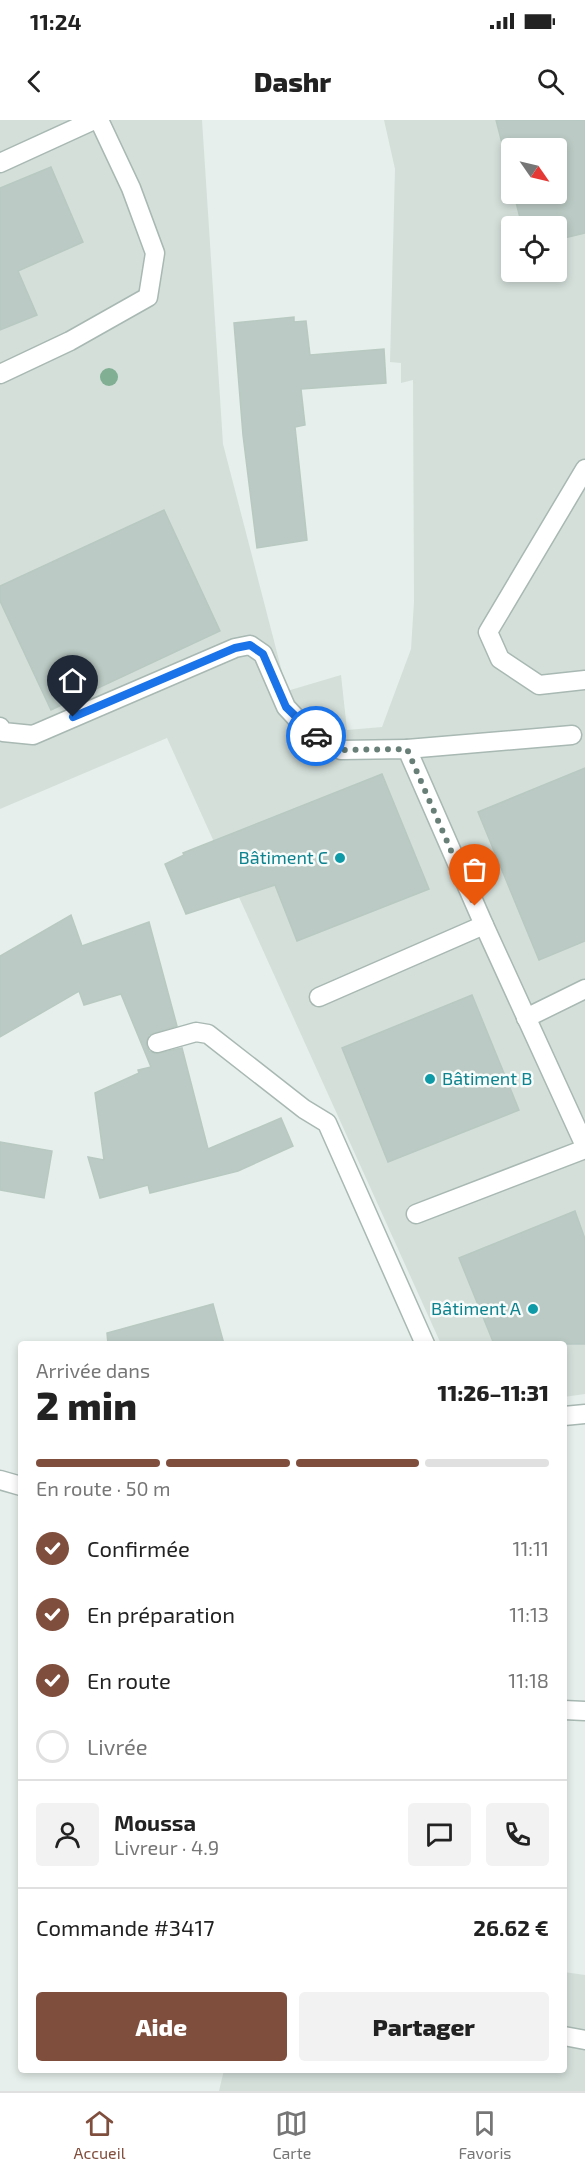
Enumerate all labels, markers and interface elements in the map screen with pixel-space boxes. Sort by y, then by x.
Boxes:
text: 11:24 [30,8,81,34]
icon: back [18,65,51,98]
text: Dashr [254,65,331,97]
icon: search [534,65,567,98]
north arrow [501,138,567,204]
map controls [501,138,567,282]
button: locate [501,216,567,282]
pin [47,655,98,717]
icon: home [56,664,89,697]
courier [286,706,346,766]
icon: car [300,720,333,753]
pin [449,844,500,906]
place label: Bâtiment C [239,846,328,868]
marker: Bâtiment C [333,851,347,865]
icon: bag [458,853,491,886]
place label: Bâtiment B [442,1067,532,1089]
marker: Bâtiment B [423,1072,437,1086]
place label: Bâtiment A [431,1297,522,1319]
marker: Bâtiment A [526,1302,540,1316]
text: Arrivée dans [36,1358,150,1382]
text: 11:26–11:31 [438,1379,549,1405]
text: 2 min [36,1381,137,1428]
text: En route · 50 m [36,1476,171,1500]
icon: check [36,1532,69,1565]
text: Confirmée [87,1535,190,1561]
text: 11:11 [512,1536,549,1560]
icon: check [36,1598,69,1631]
text: En préparation [87,1601,235,1627]
text: 11:13 [509,1602,549,1626]
icon: check [36,1664,69,1697]
text: En route [87,1667,171,1693]
text: 11:18 [508,1668,549,1692]
text: Livrée [87,1733,148,1759]
button: person [36,1803,99,1866]
button: chat [408,1803,471,1866]
button: phone [486,1803,549,1866]
text: Moussa [114,1809,196,1835]
text: Livreur · 4.9 [114,1835,219,1859]
text: Commande #3417 [36,1914,215,1940]
text: 26.62 € [473,1914,549,1940]
button: Aide [36,1992,287,2061]
button: Partager [299,1992,549,2061]
tab: Accueil [74,2107,125,2162]
tab: Carte [272,2107,311,2162]
tab: Favoris [458,2107,511,2162]

